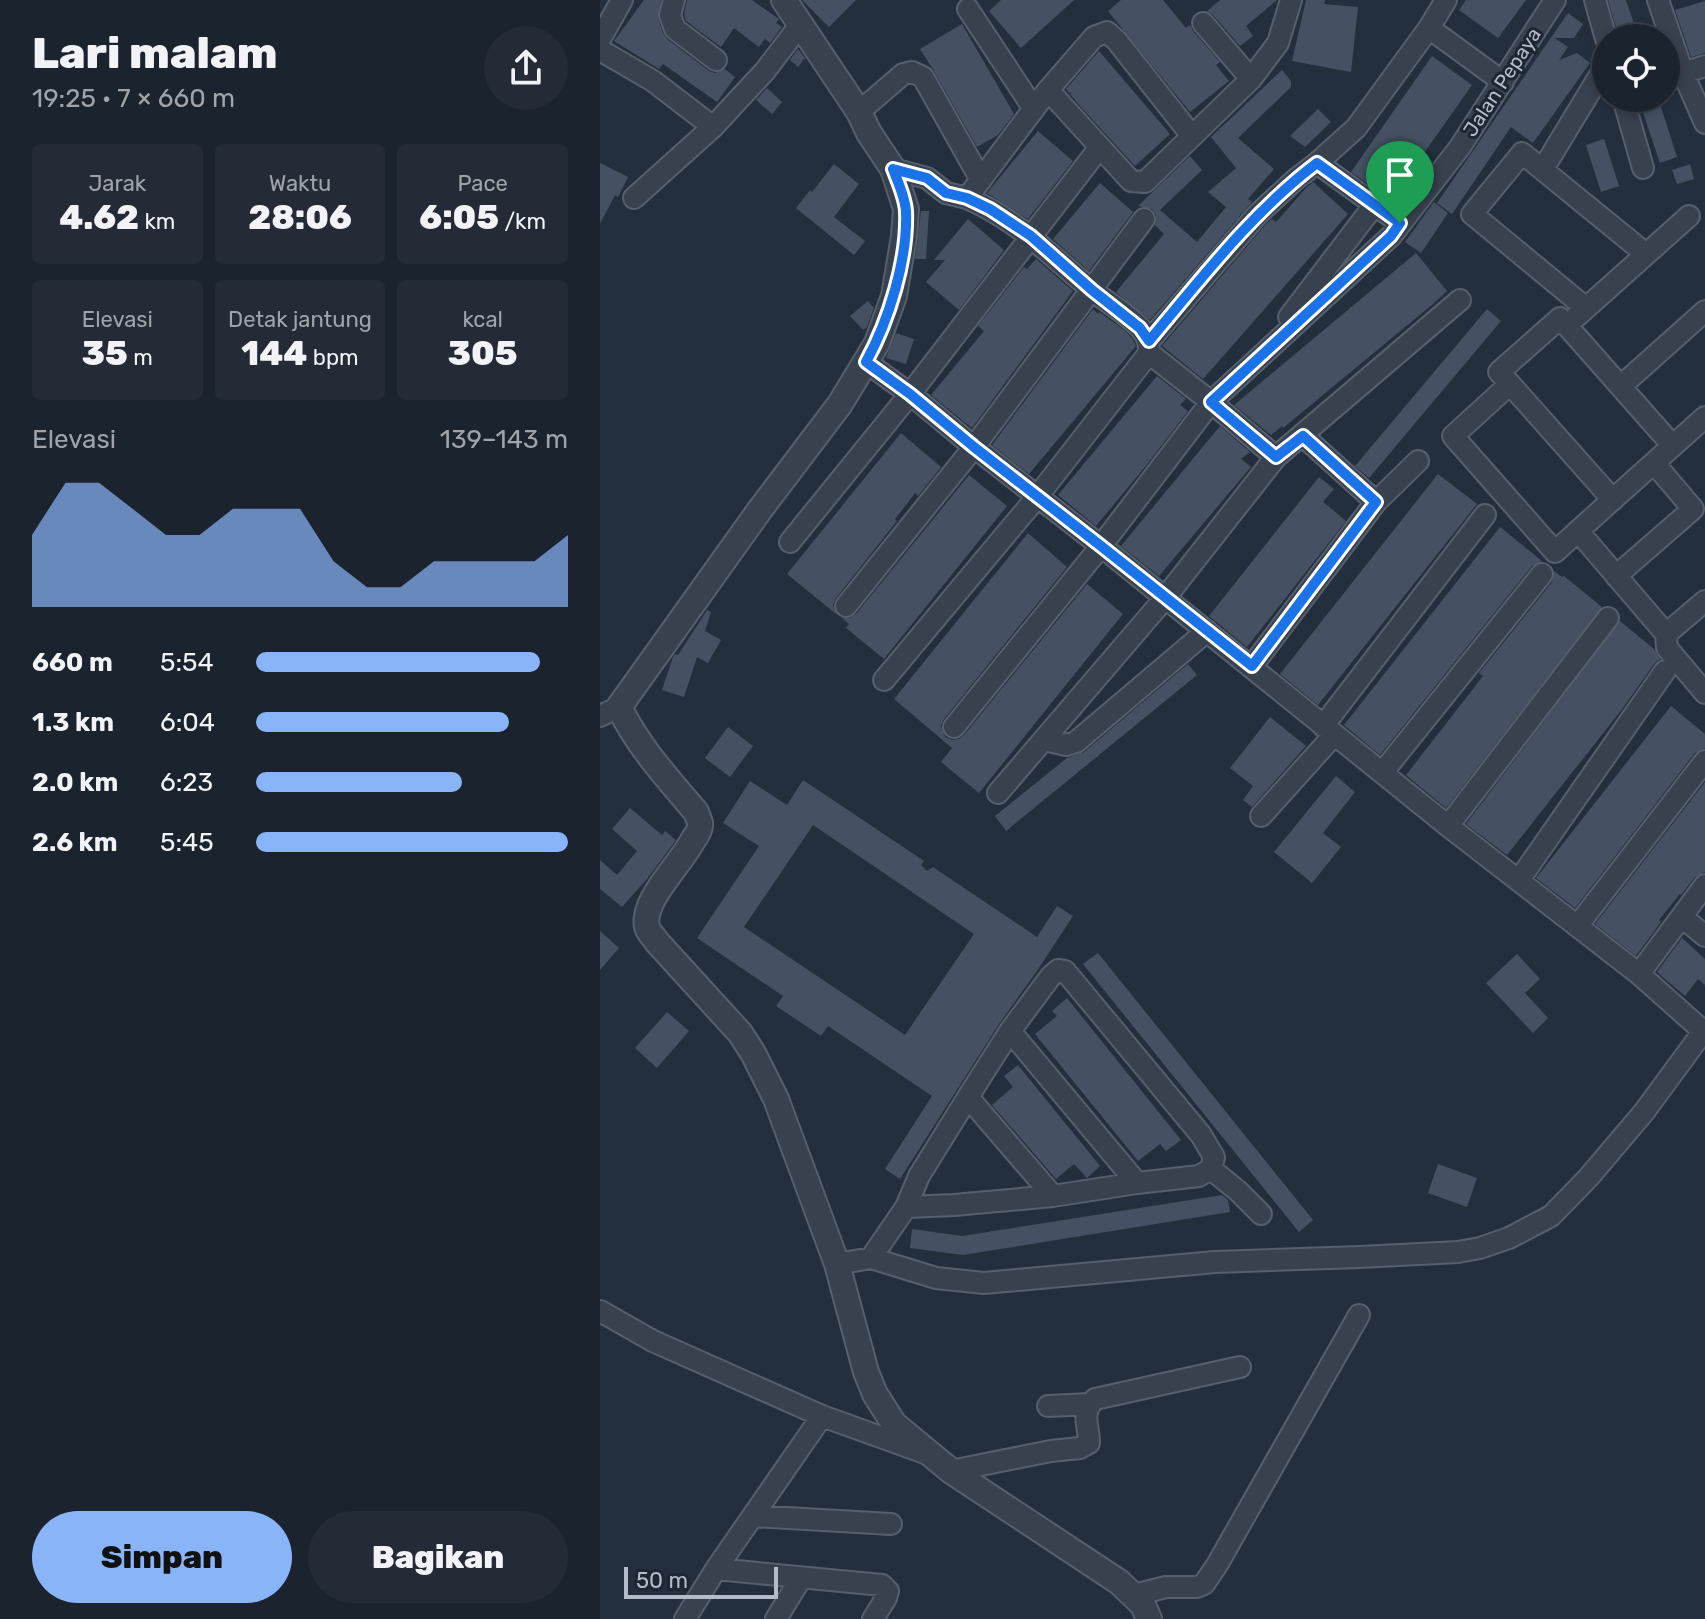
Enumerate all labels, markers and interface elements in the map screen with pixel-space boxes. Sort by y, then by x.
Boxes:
street label: Jalan Pepaya [1458,23,1546,141]
map controls [1592,24,1680,112]
button: locate [1592,24,1680,112]
button: share [484,26,568,110]
text: Lari malam [32,27,277,79]
text: 19:25 · 7 × 660 m [32,83,235,114]
pin [1366,141,1434,223]
icon: arrive [1378,153,1422,197]
text: Jarak [88,170,146,197]
text: Waktu [269,170,331,197]
text: Pace [457,170,508,197]
text: 4.62 [59,197,139,238]
text: 28:06 [248,197,352,238]
text: 6:05 [419,197,499,238]
text: km [139,208,175,235]
text: /km [499,208,546,235]
text: Elevasi [82,306,153,333]
text: Detak jantung [228,306,372,333]
text: kcal [462,306,503,333]
text: 35 [82,333,128,374]
text: 144 [241,333,307,374]
text: 305 [448,333,518,374]
text: m [128,344,153,371]
text: bpm [307,344,359,371]
text: Elevasi [32,424,116,455]
text: 139–143 m [440,424,568,455]
text: 660 m [32,647,113,678]
text: 5:54 [160,647,214,678]
text: 1.3 km [32,707,114,738]
text: 6:04 [160,707,215,738]
text: 2.0 km [32,767,118,798]
text: 6:23 [160,767,213,798]
text: 2.6 km [32,827,118,858]
text: 5:45 [160,827,214,858]
button: Simpan [32,1511,292,1603]
button: Bagikan [308,1511,568,1603]
scale bar [624,1563,778,1599]
text: 50 m [636,1567,688,1594]

